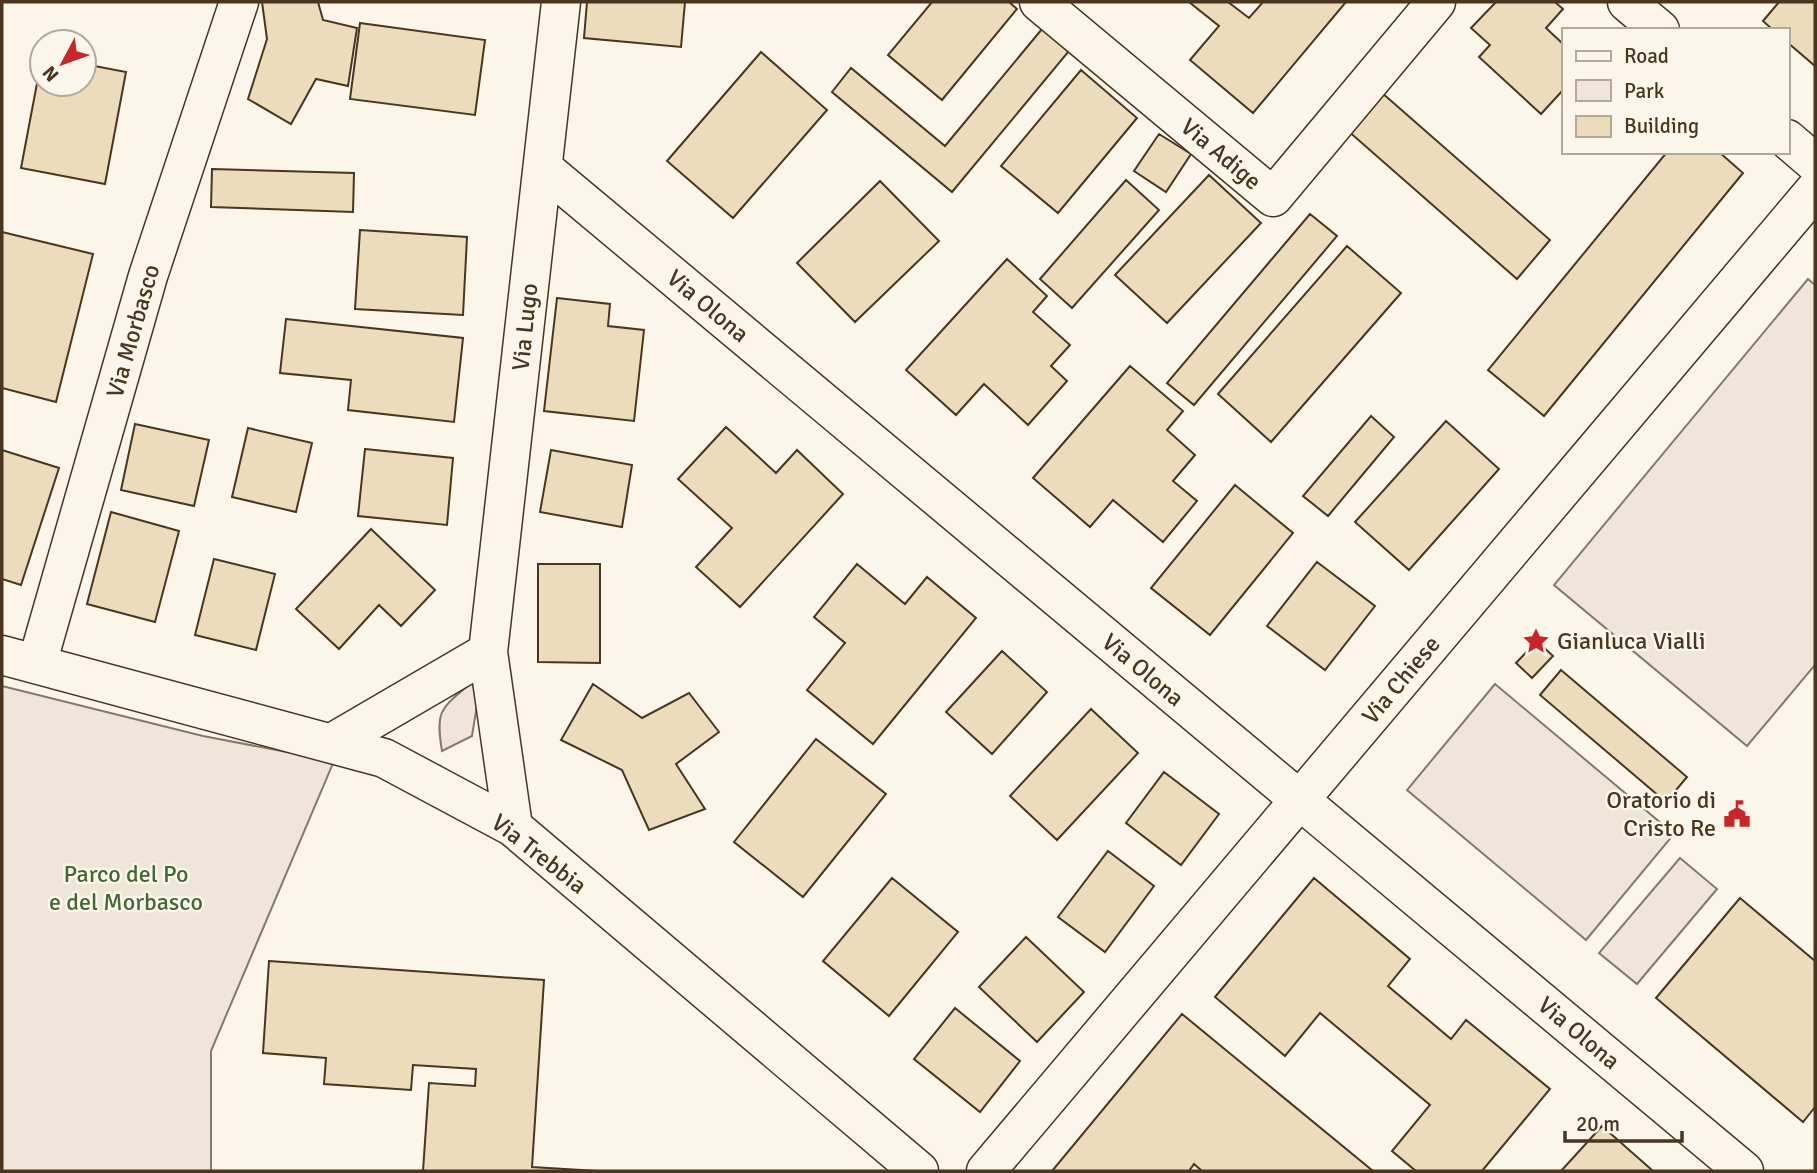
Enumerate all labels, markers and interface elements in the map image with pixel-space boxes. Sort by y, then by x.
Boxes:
north arrow [28,28,98,98]
legend [1562,28,1789,154]
text: Road [1624,43,1669,69]
text: N [38,61,64,86]
text: Park [1624,78,1665,104]
street label: Via Adige [1175,112,1267,196]
text: Building [1624,113,1699,139]
street label: Via Morbasco [100,261,166,401]
street label: Via Olona [661,263,755,349]
street label: Via Lugo [505,282,545,372]
place icon: Gianluca Vialli [1521,626,1551,656]
place label: Gianluca Vialli [1557,626,1706,656]
street label: Via Olona [1096,627,1190,713]
street label: Via Chiese [1355,630,1447,730]
place label: Oratorio di Cristo Re [1606,785,1716,843]
public building icon: Oratorio di Cristo Re [1722,799,1752,829]
street label: Via Trebbia [485,807,593,901]
park label: Parco del Po e del Morbasco [49,859,203,917]
street label: Via Olona [1532,990,1626,1076]
scale bar [1565,1100,1682,1144]
text: 20 m [1576,1111,1620,1137]

